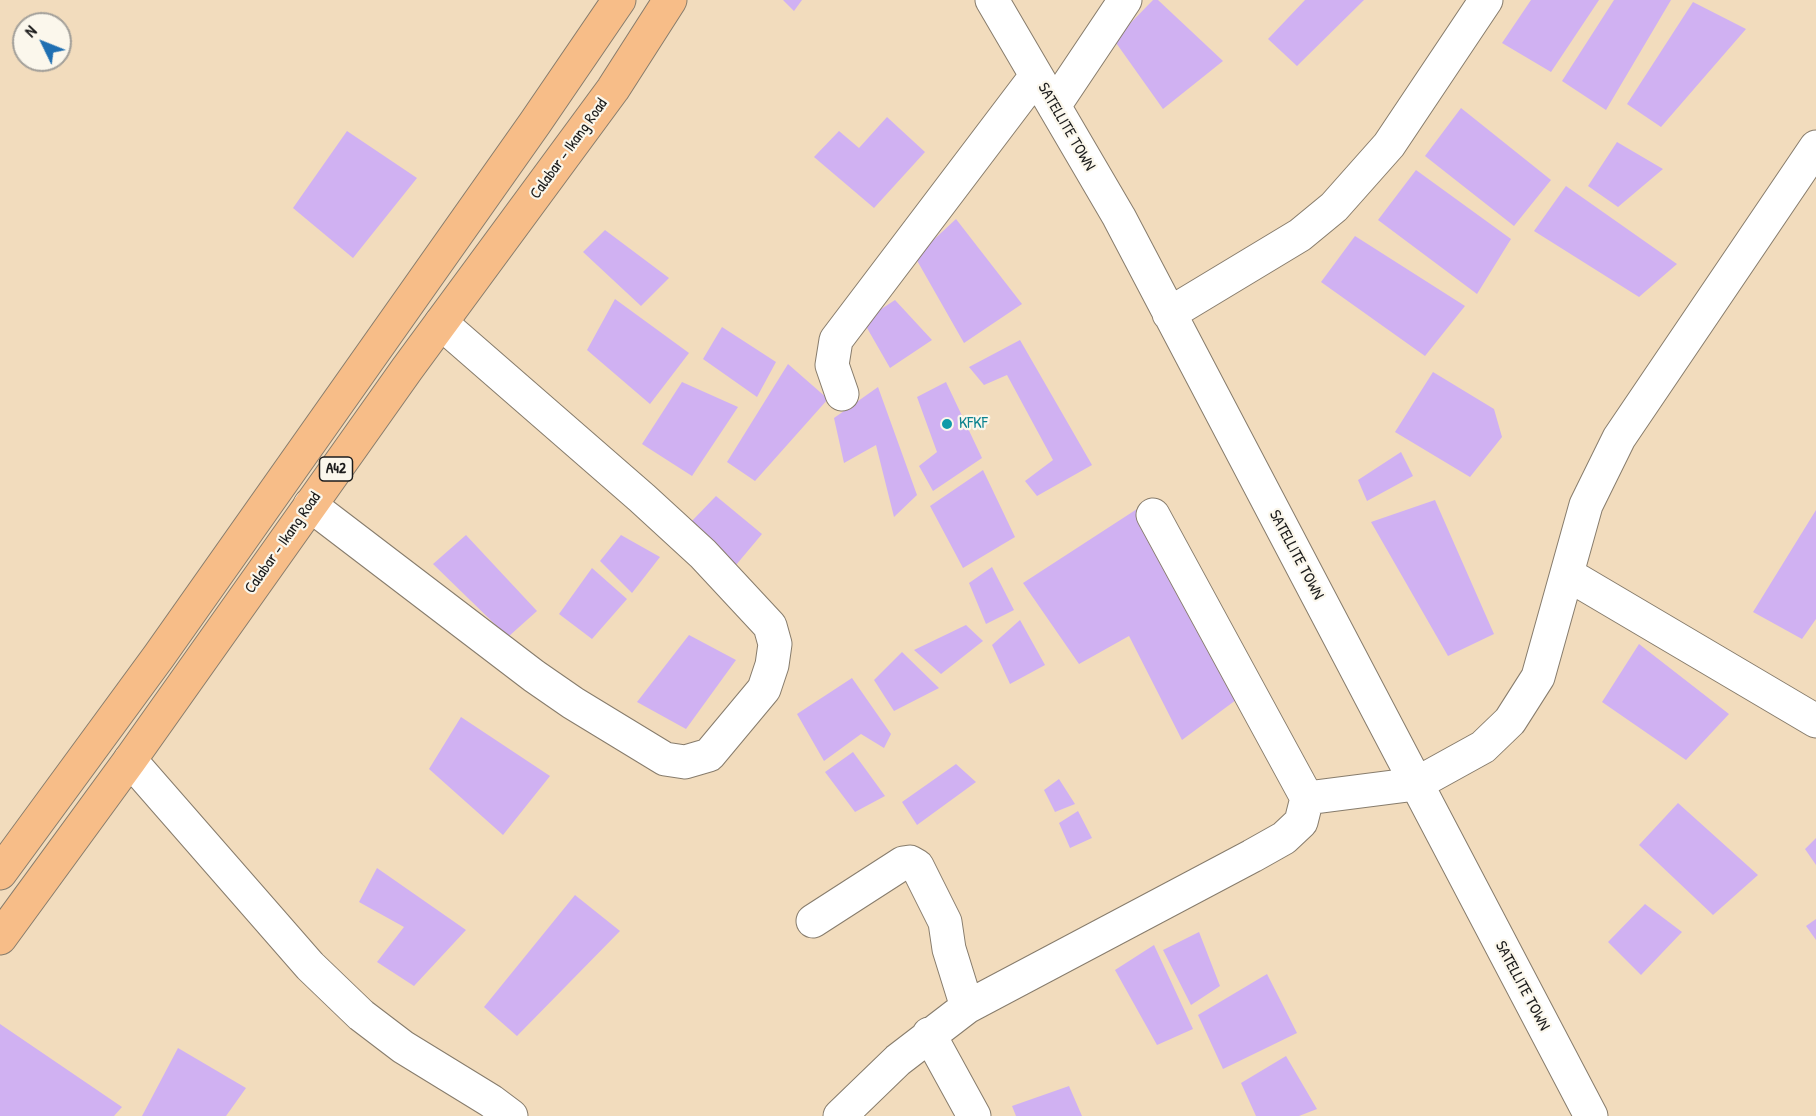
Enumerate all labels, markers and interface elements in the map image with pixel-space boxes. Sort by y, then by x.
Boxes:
north arrow [12,12,72,72]
text: N [19,20,41,42]
street label: SATELLITE TOWN [1033,80,1099,174]
street label: Calabar - Ikang Road [526,95,612,203]
place label: KFKF [959,414,988,434]
marker: KFKF [940,417,954,431]
road number: A42 [320,457,352,481]
street label: Calabar - Ikang Road [241,489,325,597]
street label: SATELLITE TOWN [1264,507,1328,603]
street label: SATELLITE TOWN [1490,938,1554,1034]

